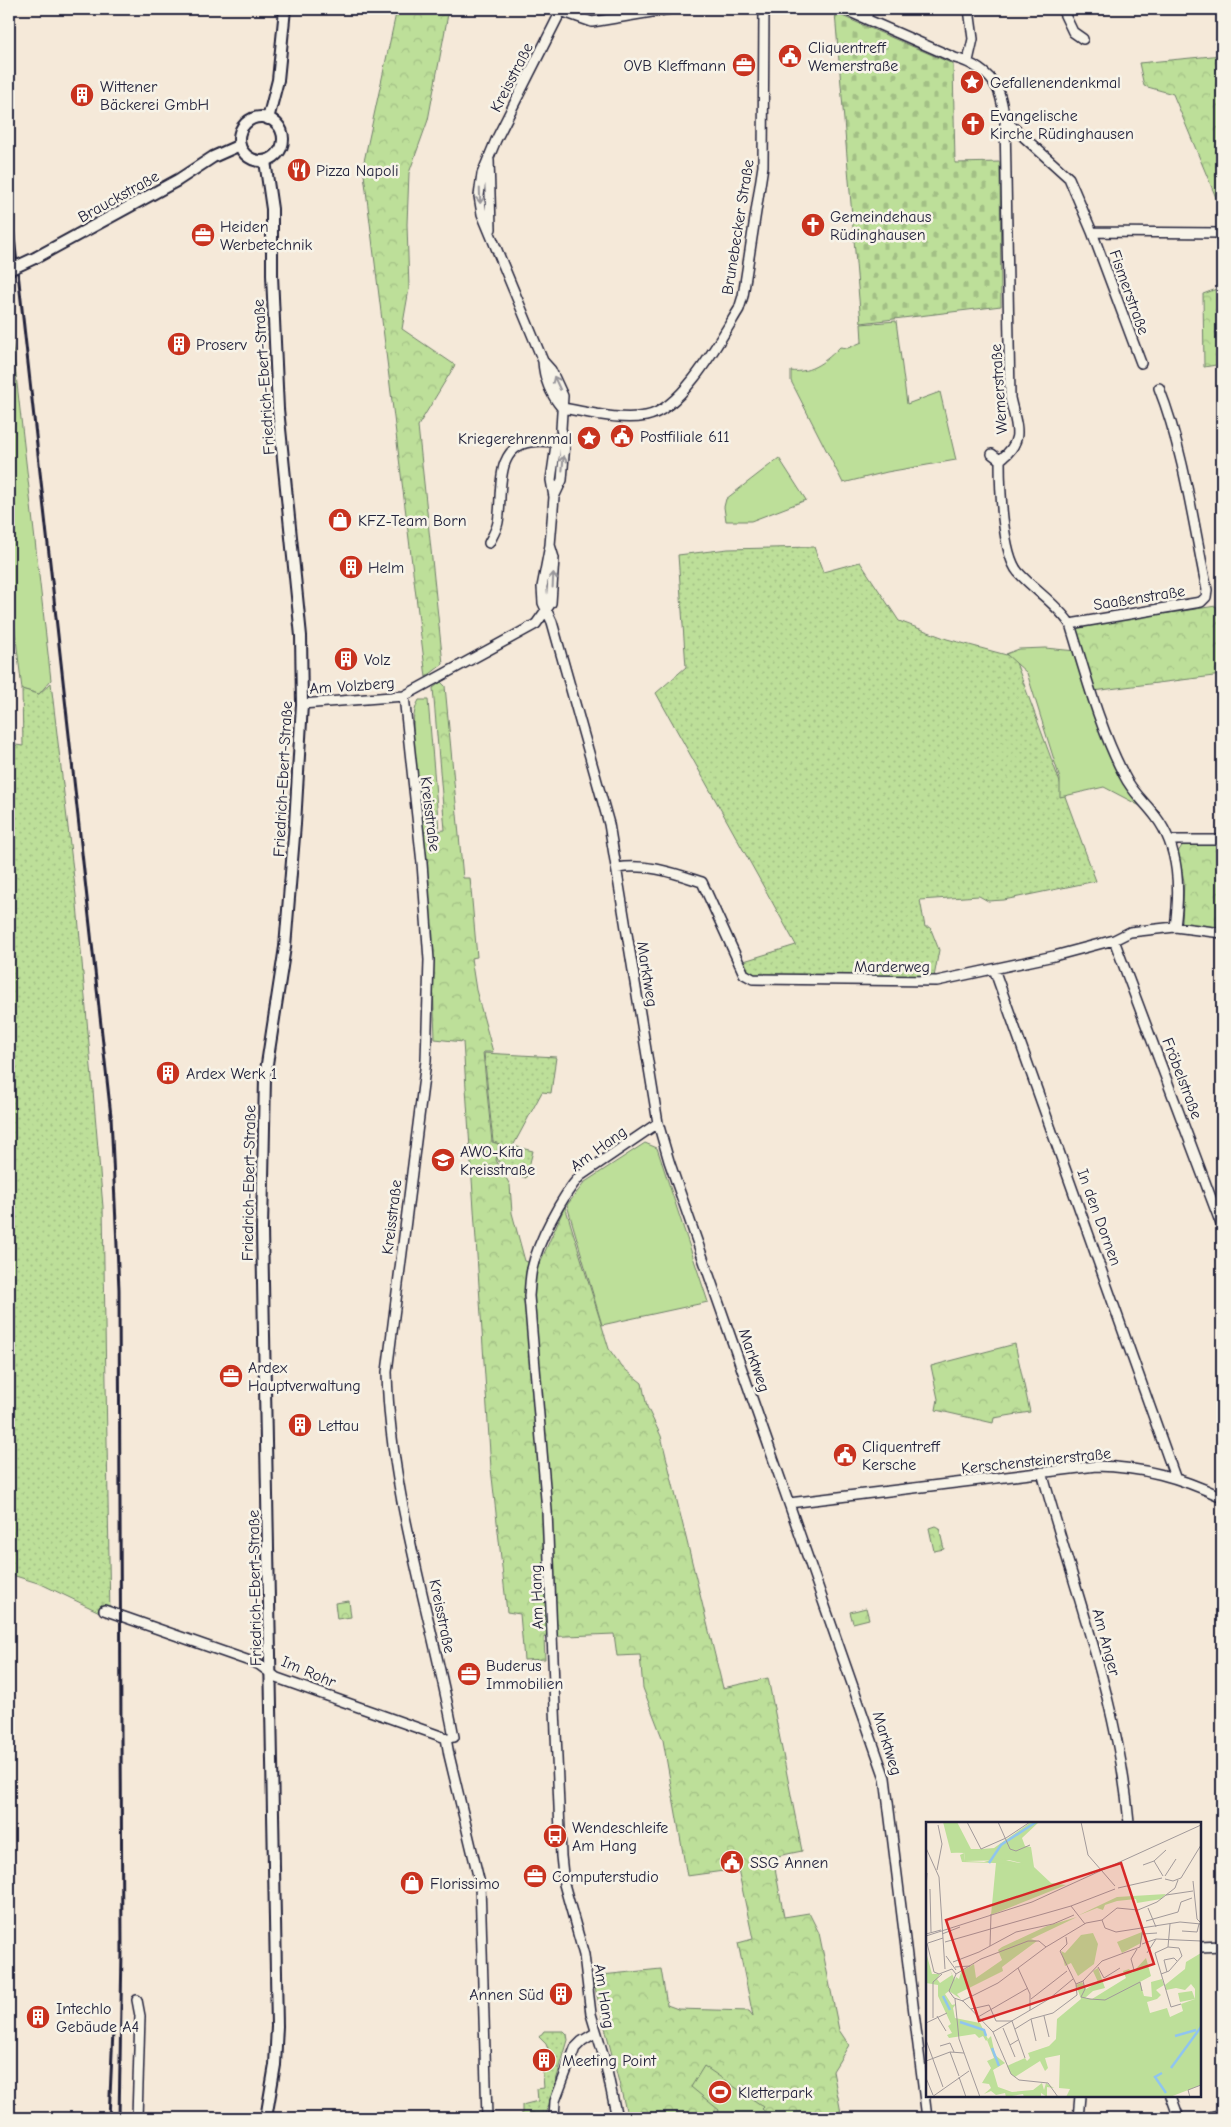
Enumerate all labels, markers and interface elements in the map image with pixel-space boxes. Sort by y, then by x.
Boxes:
place label: Cliquentreff Wemerstraße [808,39,898,75]
street label: Kreisstraße [487,40,537,115]
public building icon: Cliquentreff Wemerstraße [777,43,803,69]
office icon: OVB Kleffmann [731,52,757,78]
place label: OVB Kleffmann [624,57,726,75]
place icon: Gefallenendenkmal [959,69,985,95]
place label: Gefallenendenkmal [990,74,1121,92]
place label: Wittener Bäckerei GmbH [100,78,209,114]
building icon: Wittener Bäckerei GmbH [69,82,95,108]
place label: Evangelische Kirche Rüdinghausen [990,107,1134,143]
church icon: Evangelische Kirche Rüdinghausen [960,111,986,137]
restaurant icon: Pizza Napoli [286,157,312,183]
street label: Brunebecker Straße [718,158,758,296]
place label: Pizza Napoli [316,162,399,180]
street label: Brauckstraße [75,167,162,227]
one-way arrow [475,187,485,203]
place label: Gemeindehaus Rüdinghausen [830,208,932,244]
church icon: Gemeindehaus Rüdinghausen [800,212,826,238]
place label: Heiden Werbetechnik [220,218,313,254]
office icon: Heiden Werbetechnik [190,222,216,248]
street label: Fismerstraße [1105,247,1153,337]
street label: Friedrich-Ebert-Straße [250,298,278,455]
building icon: Proserv [166,331,192,357]
place label: Proserv [196,336,247,354]
street label: Wemerstraße [987,343,1011,435]
one-way arrow [552,375,562,390]
public building icon: Postfiliale 611 [609,423,635,449]
place icon: Kriegerehrenmal [576,425,602,451]
place label: Postfiliale 611 [640,428,730,446]
place label: Kriegerehrenmal [458,430,572,448]
one-way arrow [559,456,568,472]
shop icon: KFZ-Team Born [327,507,353,533]
place label: KFZ-Team Born [358,512,466,530]
building icon: Helm [338,554,364,580]
place label: Helm [368,559,404,577]
one-way arrow [549,572,558,588]
street label: Saaßenstraße [1092,582,1186,614]
building icon: Volz [333,646,359,672]
place label: Volz [364,651,391,669]
street label: Am Volzberg [309,674,395,698]
street label: Friedrich-Ebert-Straße [270,701,296,857]
street label: Kreisstraße [416,776,444,853]
street label: Marktweg [633,940,661,1008]
street label: Marderweg [854,958,930,976]
street label: Fröbelstraße [1158,1035,1206,1122]
building icon: Ardex Werk 1 [155,1060,181,1086]
place label: Ardex Werk 1 [186,1065,277,1083]
street label: Friedrich-Ebert-Straße [239,1105,259,1261]
street label: Am Hang [567,1122,630,1175]
place label: AWO-Kita Kreisstraße [460,1143,535,1179]
school or university icon: AWO-Kita Kreisstraße [430,1147,456,1173]
street label: In den Dornen [1073,1166,1125,1268]
street label: Kreisstraße [378,1179,406,1256]
street label: Marktweg [735,1326,773,1395]
place label: Ardex Hauptverwaltung [248,1359,361,1395]
office icon: Ardex Hauptverwaltung [218,1363,244,1389]
building icon: Lettau [287,1412,313,1438]
place label: Lettau [318,1417,359,1435]
place label: Cliquentreff Kersche [862,1438,941,1474]
public building icon: Cliquentreff Kersche [832,1442,858,1468]
street label: Kerschensteinerstraße [960,1444,1112,1478]
street label: Friedrich-Ebert-Straße [245,1510,265,1666]
street label: Am Hang [527,1564,547,1630]
street label: Kreisstraße [425,1578,459,1655]
street label: Am Anger [1088,1607,1124,1678]
street label: Im Rohr [279,1652,339,1692]
place label: Buderus Immobilien [486,1657,563,1693]
office icon: Buderus Immobilien [456,1661,482,1687]
street label: Marktweg [869,1709,905,1778]
place label: Wendeschleife Am Hang [572,1819,668,1855]
inset map [926,1822,1201,2097]
bus stop icon: Wendeschleife Am Hang [542,1823,568,1849]
public building icon: SSG Annen [719,1849,745,1875]
place label: SSG Annen [750,1854,828,1872]
office icon: Computerstudio [522,1863,548,1889]
place label: Computerstudio [552,1868,659,1886]
shop icon: Florissimo [399,1870,425,1896]
place label: Florissimo [430,1875,500,1893]
street label: Am Hang [590,1963,618,2030]
building icon: Annen Süd [548,1981,574,2007]
place label: Annen Süd [469,1986,544,2004]
place label: Intechlo Gebäude A4 [56,2000,139,2036]
building icon: Intechlo Gebäude A4 [25,2004,51,2030]
building icon: Meeting Point [531,2047,557,2073]
place label: Meeting Point [562,2052,657,2070]
sports icon: Kletterpark [707,2079,733,2105]
place label: Kletterpark [738,2084,813,2102]

